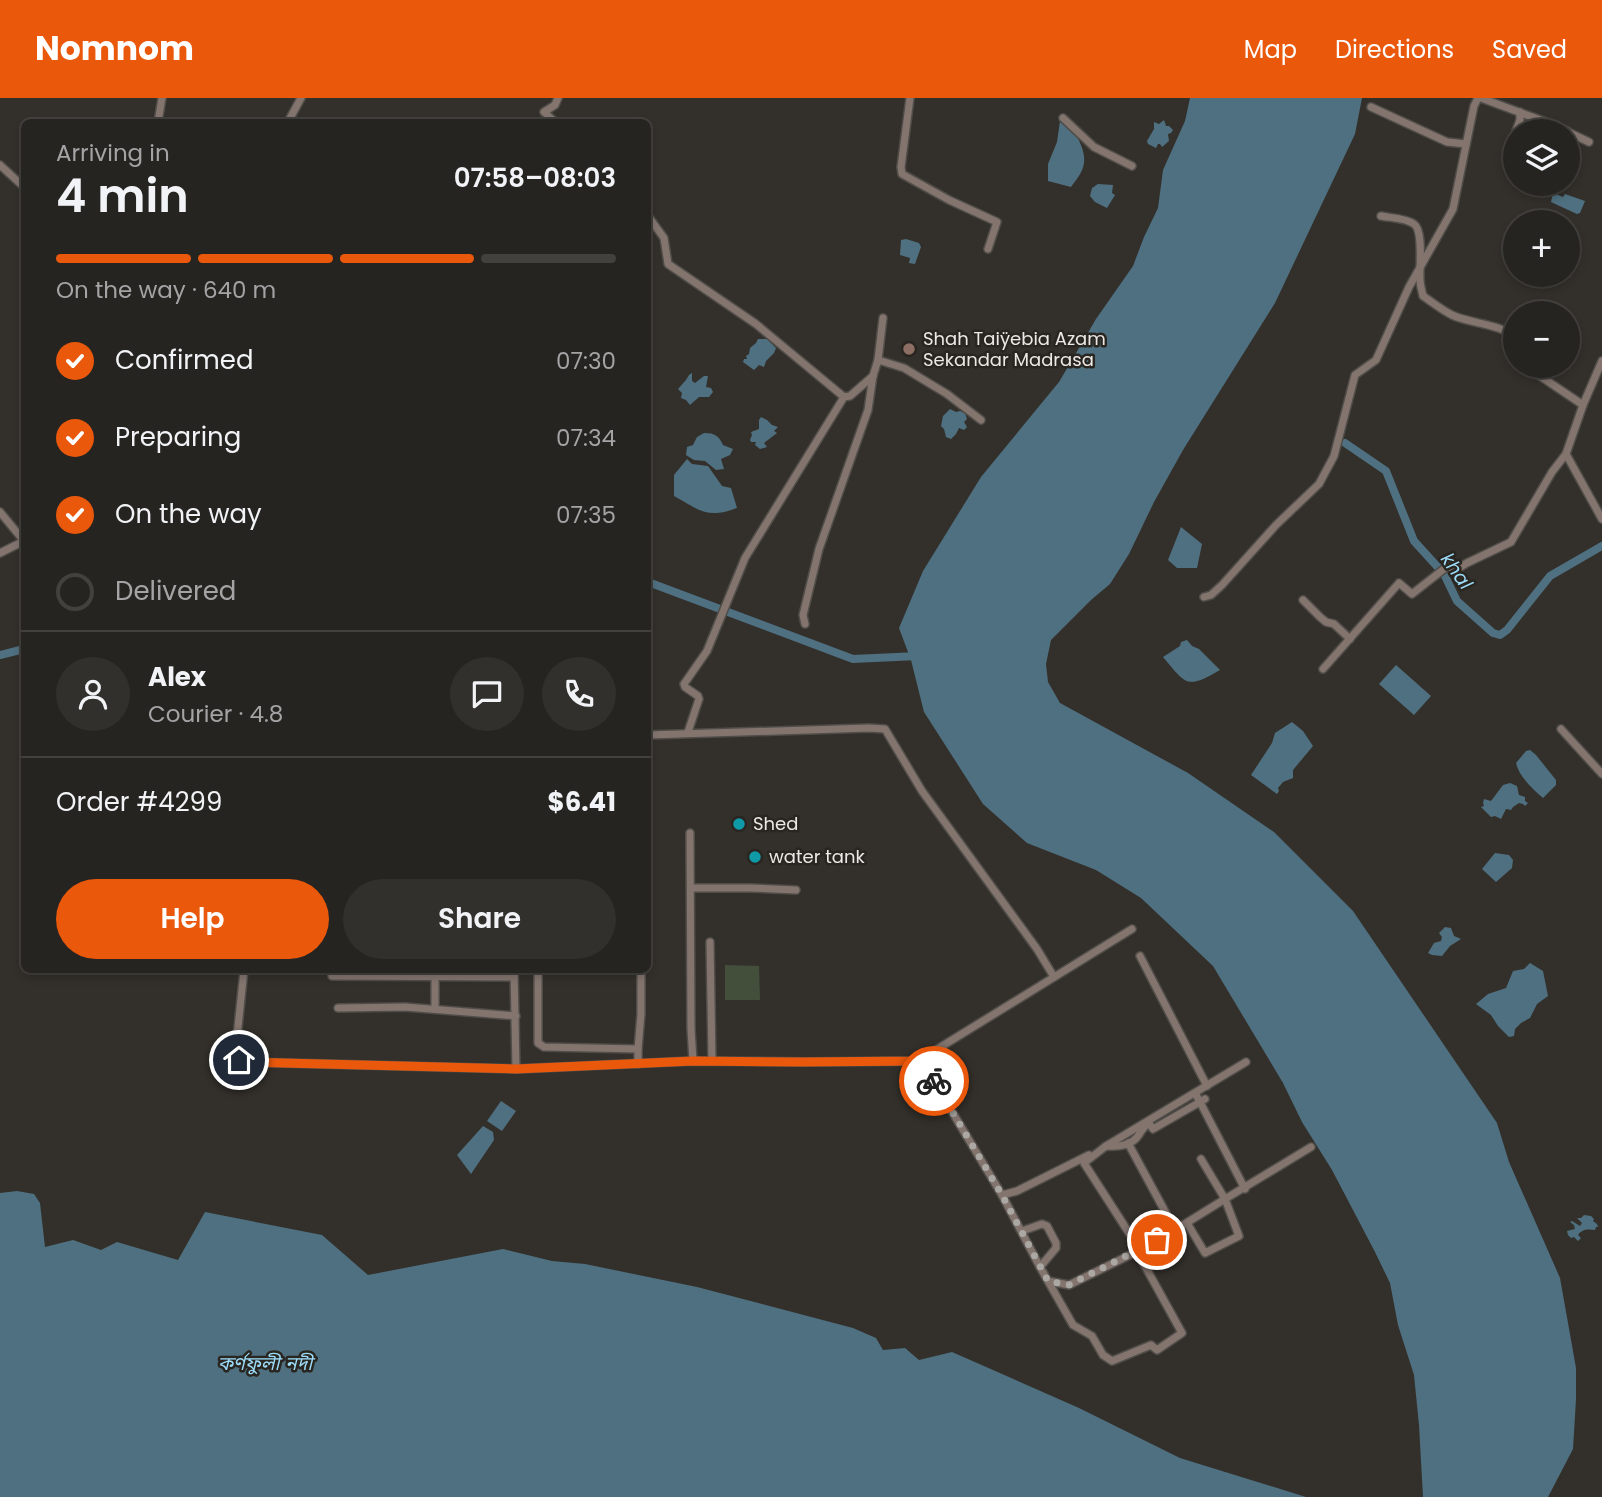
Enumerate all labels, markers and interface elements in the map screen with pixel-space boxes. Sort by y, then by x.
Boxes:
text: Nomnom [35,25,194,72]
text: Map [1244,33,1297,66]
text: Directions [1335,33,1454,66]
text: Saved [1492,33,1567,66]
map controls [1503,119,1580,378]
button: layers [1503,119,1580,196]
text: Arriving in [56,137,170,169]
text: 07:58–08:03 [454,160,616,196]
text: 4 min [56,164,189,228]
button: + [1503,210,1580,287]
text: On the way · 640 m [56,274,276,306]
button: − [1503,301,1580,378]
place label: Shah Taiÿebia Azam Sekandar Madrasa [923,326,1106,372]
marker: Shah Taiÿebia Azam Sekandar Madrasa [901,341,917,357]
icon: check [56,342,94,380]
text: Confirmed [115,342,253,378]
text: 07:30 [556,345,616,377]
icon: check [56,419,94,457]
text: Preparing [115,419,241,455]
text: 07:34 [556,422,616,454]
icon: check [56,496,94,534]
text: On the way [115,496,262,532]
text: 07:35 [556,499,616,531]
water label: khal [1434,547,1479,595]
text: Delivered [115,573,236,609]
button: person [56,657,130,731]
button: chat [450,657,524,731]
button: phone [542,657,616,731]
text: Alex [148,659,206,695]
text: Courier · 4.8 [148,698,283,730]
text: Order #4299 [56,784,222,820]
text: $6.41 [548,784,616,820]
place label: Shed [753,811,798,836]
marker: Shed [731,816,747,832]
place label: water tank [769,844,865,869]
marker: water tank [747,849,763,865]
button: Help [56,879,329,959]
button: Share [343,879,616,959]
pin [209,1030,269,1090]
icon: home [220,1041,258,1079]
courier [899,1046,969,1116]
icon: bike [915,1062,953,1100]
pin [1127,1210,1187,1270]
icon: bag [1138,1221,1176,1259]
water label: কর্ণফুলী নদী [218,1350,316,1377]

